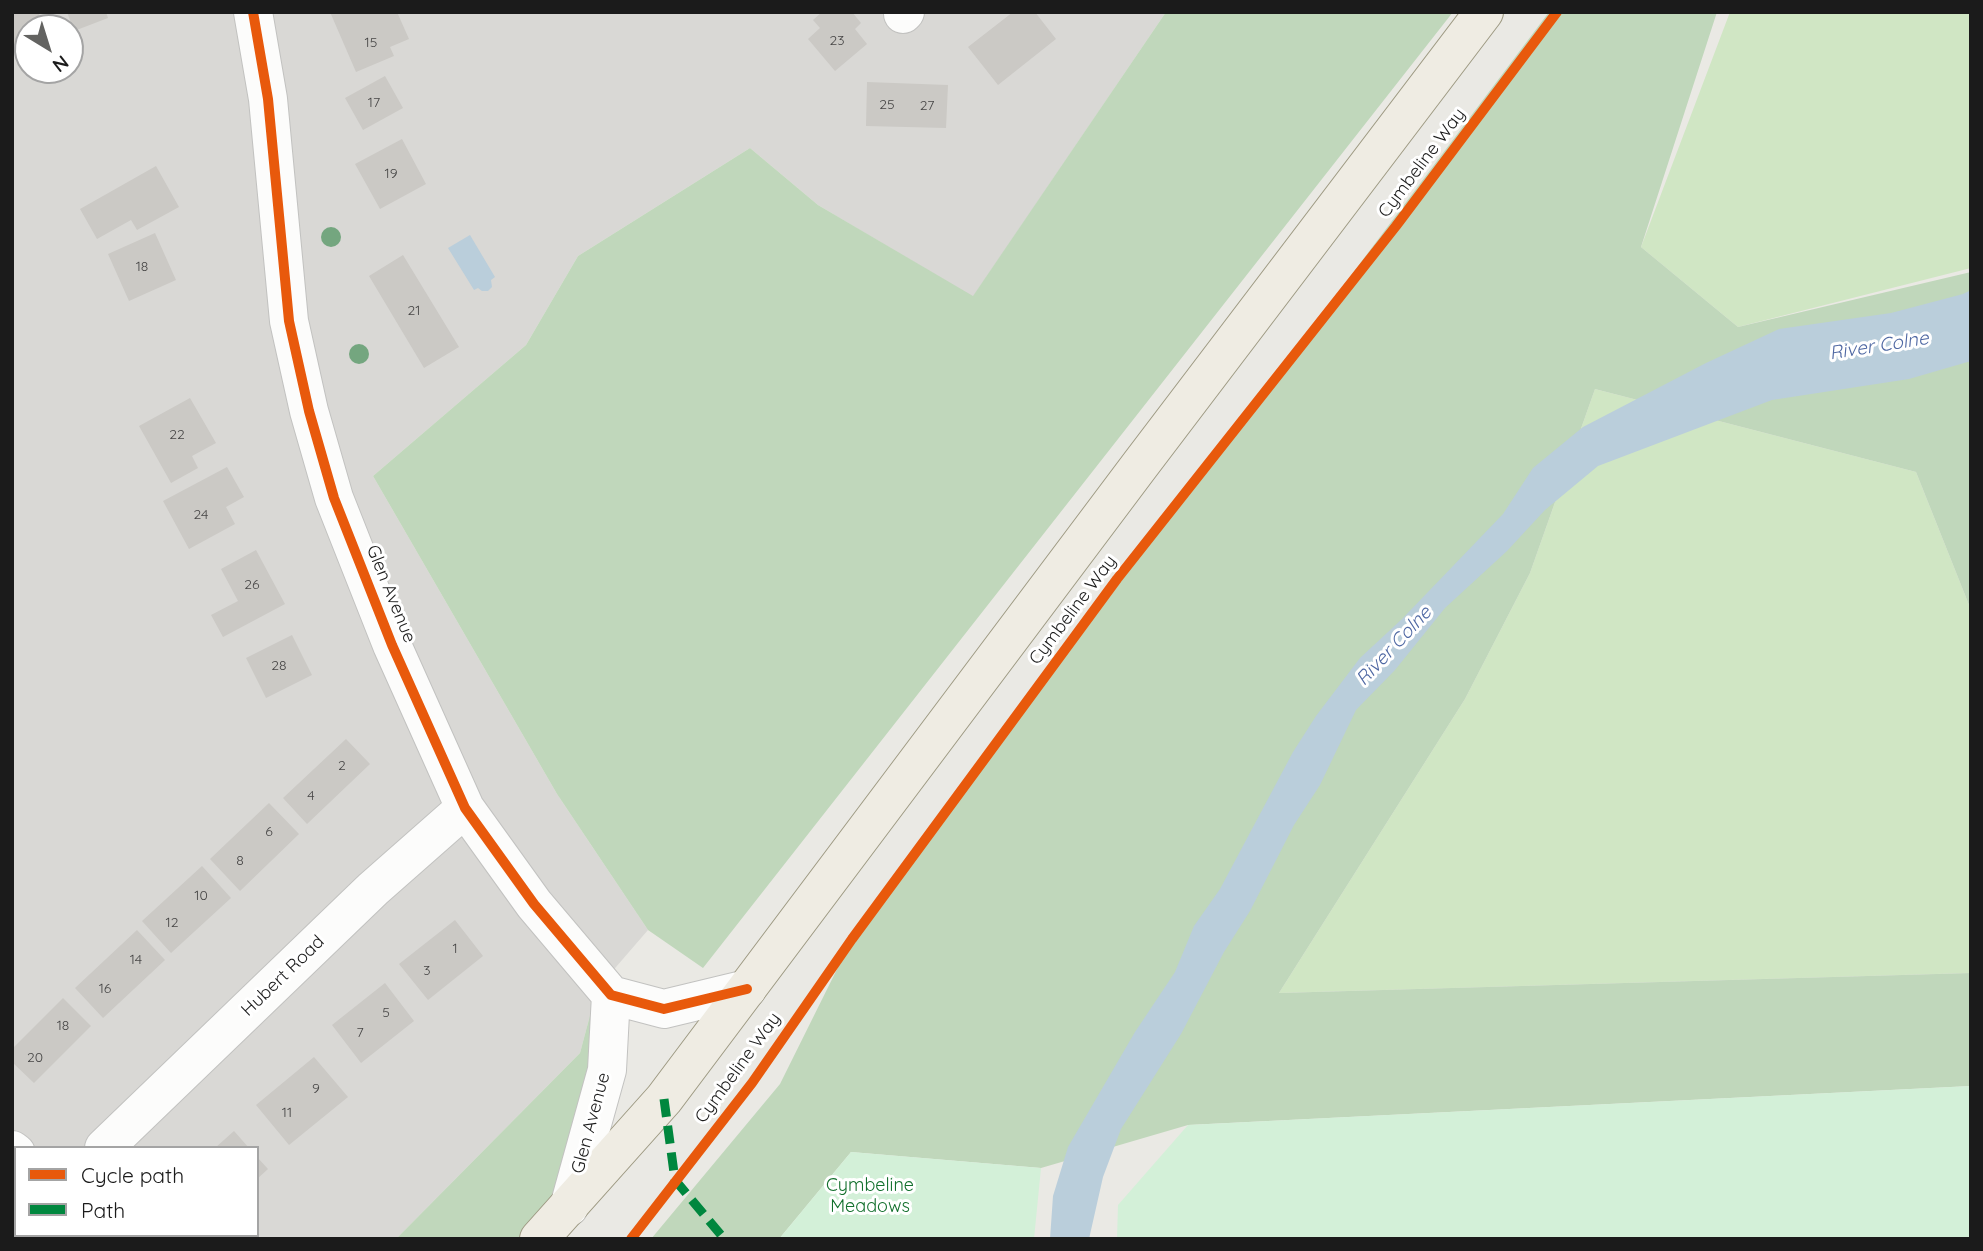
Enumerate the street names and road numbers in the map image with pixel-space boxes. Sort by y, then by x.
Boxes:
street label: Cymbeline Way [1374,104,1470,222]
street label: Glen Avenue [362,542,420,646]
street label: Cymbeline Way [1025,551,1121,669]
street label: Hubert Road [237,931,329,1021]
street label: Cymbeline Way [691,1009,785,1127]
street label: Glen Avenue [567,1070,615,1176]

